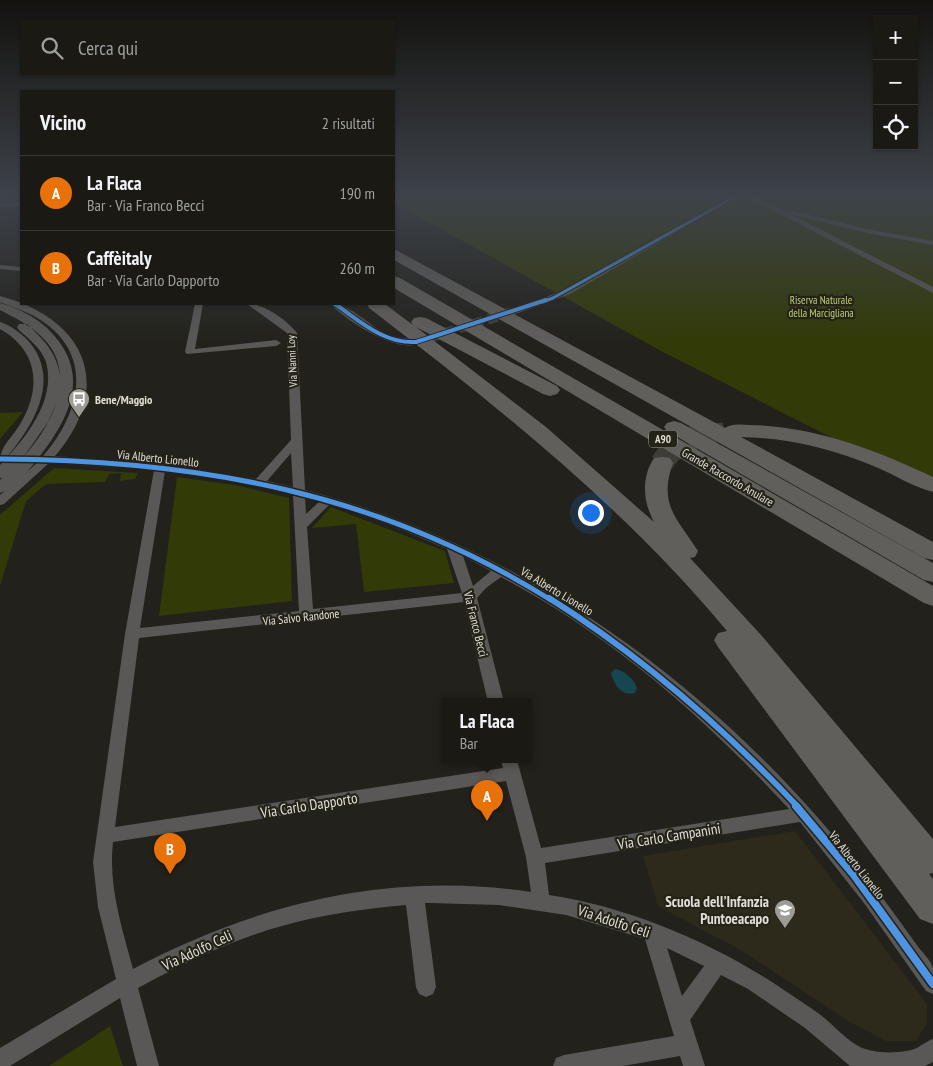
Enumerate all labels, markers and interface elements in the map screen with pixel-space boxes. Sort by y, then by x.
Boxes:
map controls [873,15,918,150]
button: + [873,15,918,60]
search box [20,20,395,75]
icon: search [38,34,66,62]
text: Cerca qui [78,36,138,60]
button: − [873,60,918,105]
button: locate [873,105,918,150]
text: Vicino [40,109,86,136]
text: 2 risultati [322,113,375,133]
text: La Flaca [87,171,142,195]
text: A [52,183,60,203]
text: 190 m [340,183,375,203]
text: Bar · Via Franco Becci [87,195,205,215]
text: Caffèitaly [87,246,152,270]
text: B [52,258,60,278]
text: 260 m [340,258,375,278]
text: Bar · Via Carlo Dapporto [87,270,219,290]
park label: Riserva Naturale della Marcigliana [788,293,854,320]
street label: Via Nanni Loy [284,334,300,388]
bus stop icon: Bene/Maggio [67,387,91,418]
place label: Bene/Maggio [95,392,153,407]
road number: A90 [649,430,677,448]
street label: Grande Raccordo Anulare [679,445,777,509]
street label: Via Alberto Lionello [115,446,200,470]
your location [578,500,604,526]
street label: Via Alberto Lionello [517,563,596,619]
street label: Via Franco Becci [460,589,491,658]
street label: Via Salvo Randone [261,606,340,629]
popup [442,698,532,763]
text: La Flaca [460,709,514,733]
text: Bar [460,733,478,753]
pin: A [471,780,503,821]
street label: Via Carlo Dapporto [258,788,359,822]
street label: Via Carlo Campanini [615,818,722,854]
street label: Via Alberto Lionello [825,827,888,902]
pin: B [154,833,186,874]
place label: Scuola dell’Infanzia Puntoeacapo [665,892,769,928]
school or university icon: Scuola dell’Infanzia Puntoeacapo [773,898,797,929]
street label: Via Adolfo Celi [574,900,653,942]
street label: Via Adolfo Celi [158,925,235,975]

